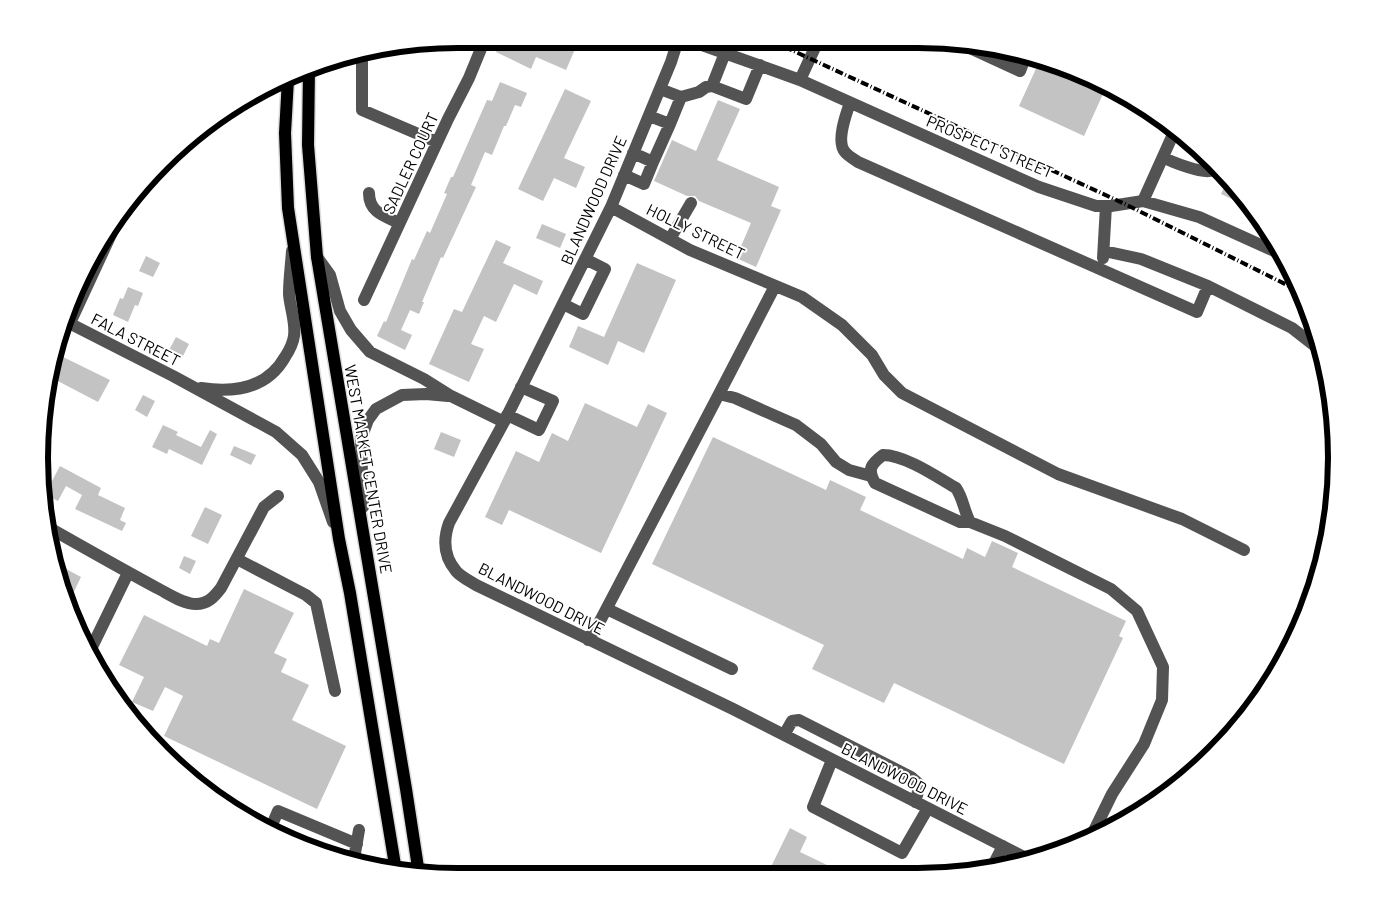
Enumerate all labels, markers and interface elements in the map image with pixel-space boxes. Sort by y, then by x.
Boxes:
street label: SADLER COURT [378,109,442,217]
street label: PROSPECT STREET [924,111,1056,181]
street label: BLANDWOOD DRIVE [556,133,630,267]
street label: HOLLY STREET [644,199,748,263]
street label: FALA STREET [88,309,184,369]
street label: WEST MARKET CENTER DRIVE [341,363,397,575]
street label: BLANDWOOD DRIVE [476,558,608,638]
street label: BLANDWOOD DRIVE [839,738,971,818]

